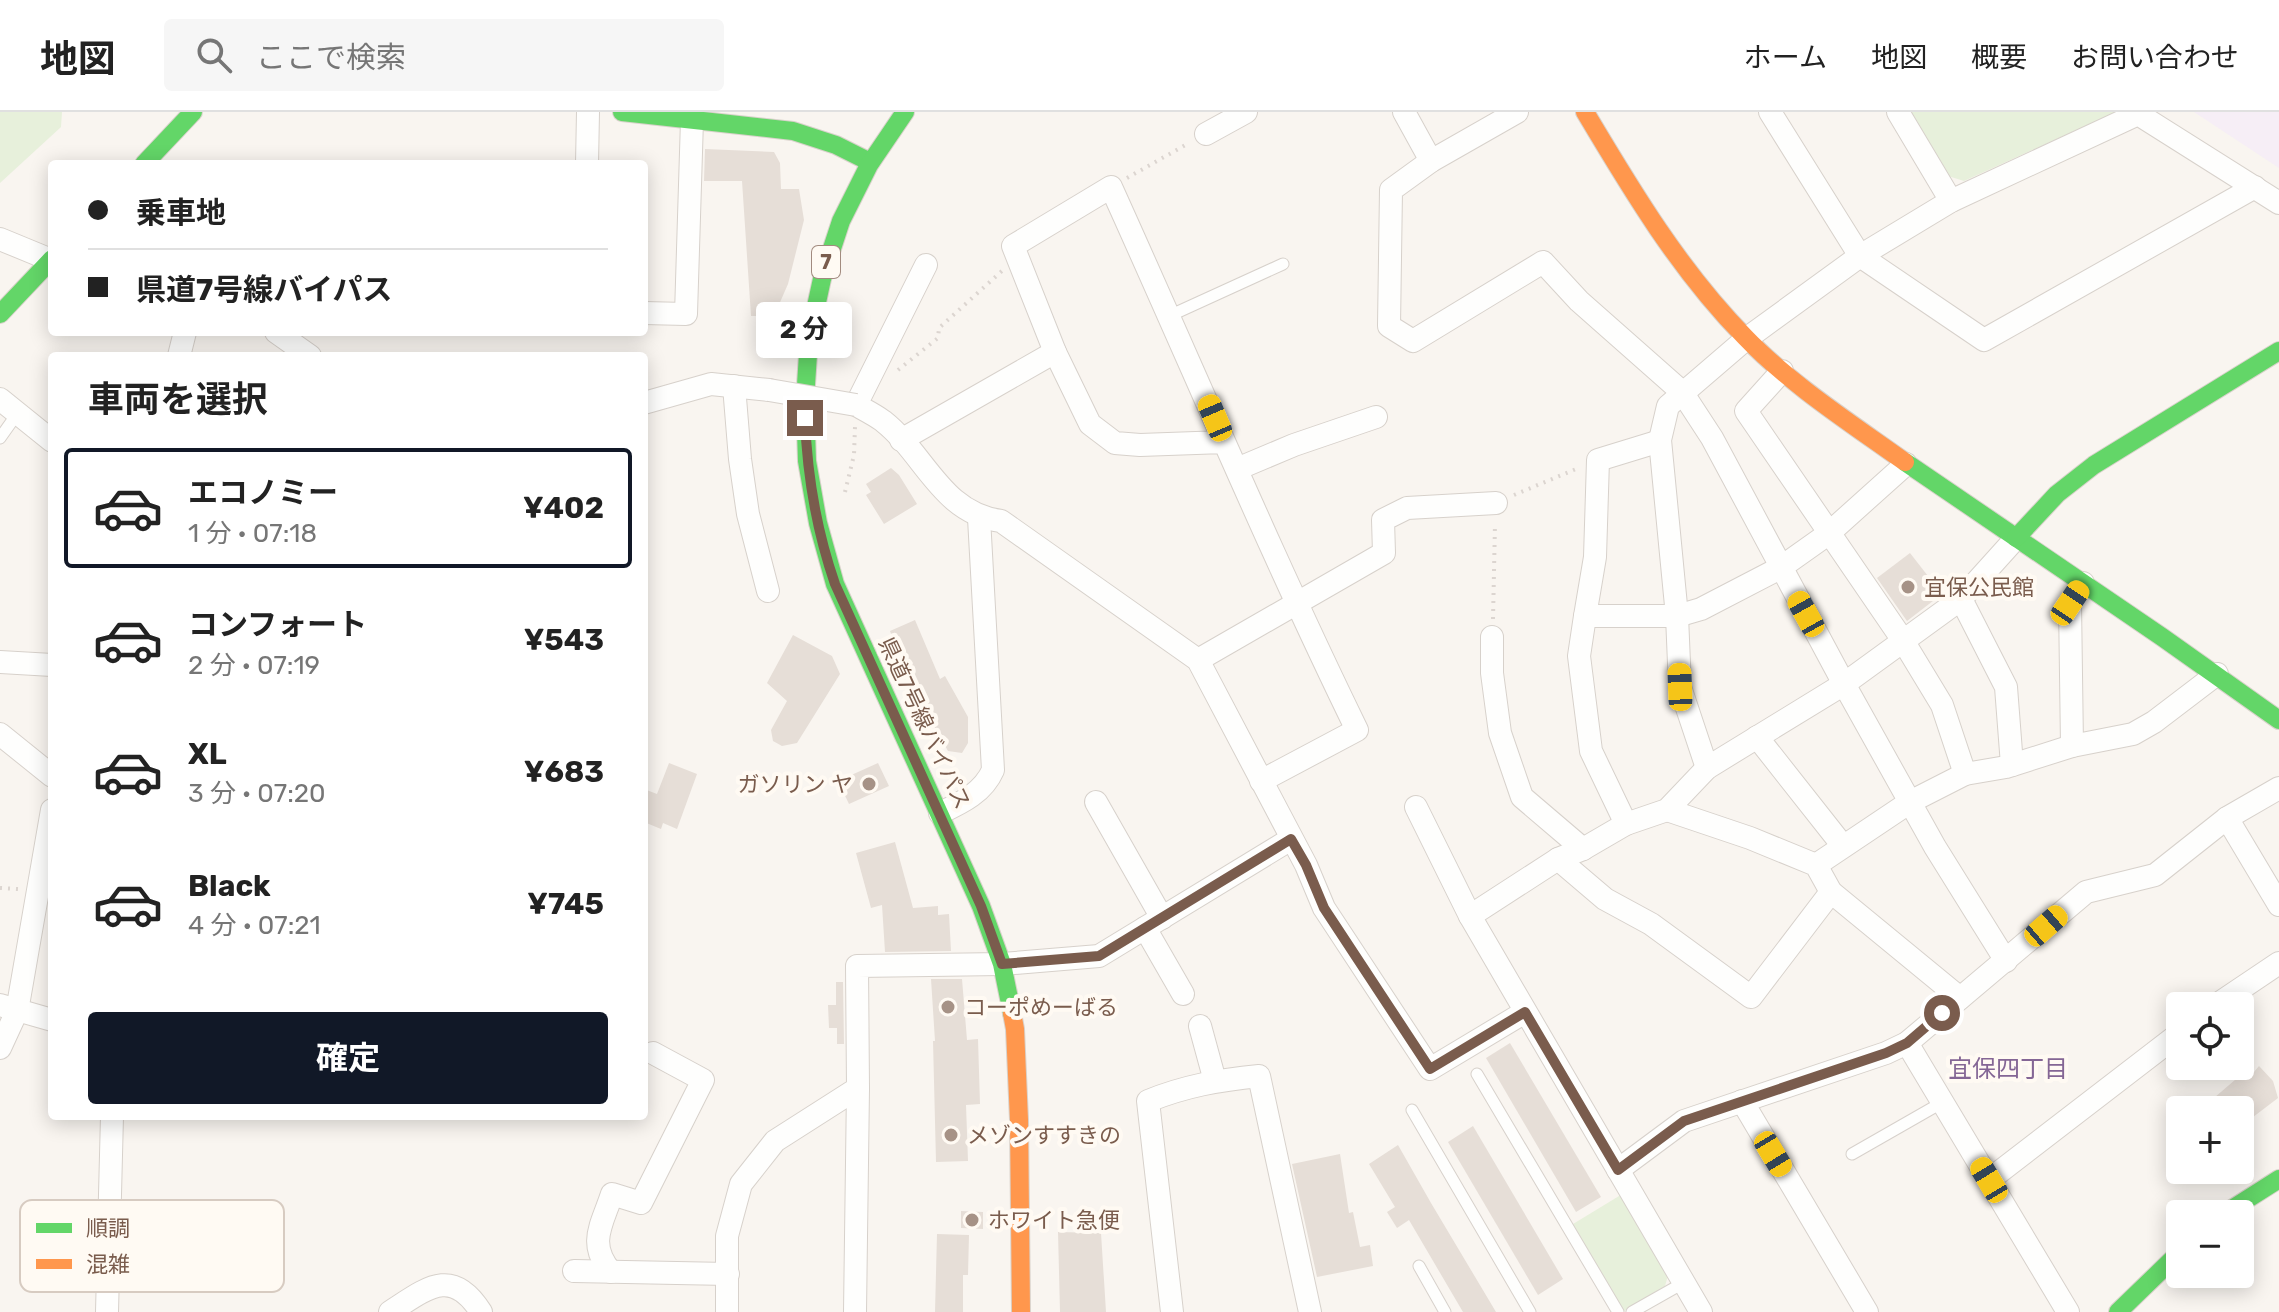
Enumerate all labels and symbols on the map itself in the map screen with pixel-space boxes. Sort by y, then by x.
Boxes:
road number: 7 [812,246,840,278]
callout: 2 分 [757,302,853,358]
car [1195,391,1235,445]
route end [787,400,823,436]
place label: 宜保公民館 [1924,574,2034,601]
car [2047,576,2093,630]
marker: 宜保公民館 [1899,578,1917,596]
car [1784,587,1828,641]
street label: 県道7号線バイパス [873,633,976,814]
car [1667,663,1693,711]
place label: ガソリン ヤ [738,771,853,798]
marker: ガソリン ヤ [860,775,878,793]
car [2020,901,2072,951]
place label: コーポめーばる [964,994,1118,1021]
route start [1924,995,1960,1031]
marker: コーポめーばる [939,998,957,1016]
district label: 宜保四丁目 [1948,1055,2068,1083]
place label: メゾンすすきの [967,1122,1121,1149]
marker: メゾンすすきの [942,1126,960,1144]
car [1750,1127,1796,1181]
car [1966,1153,2012,1207]
legend [20,1200,284,1292]
place label: ホワイト急便 [988,1207,1120,1234]
marker: ホワイト急便 [963,1211,981,1229]
text: 順調 [86,1215,130,1242]
text: 混雑 [86,1251,130,1278]

